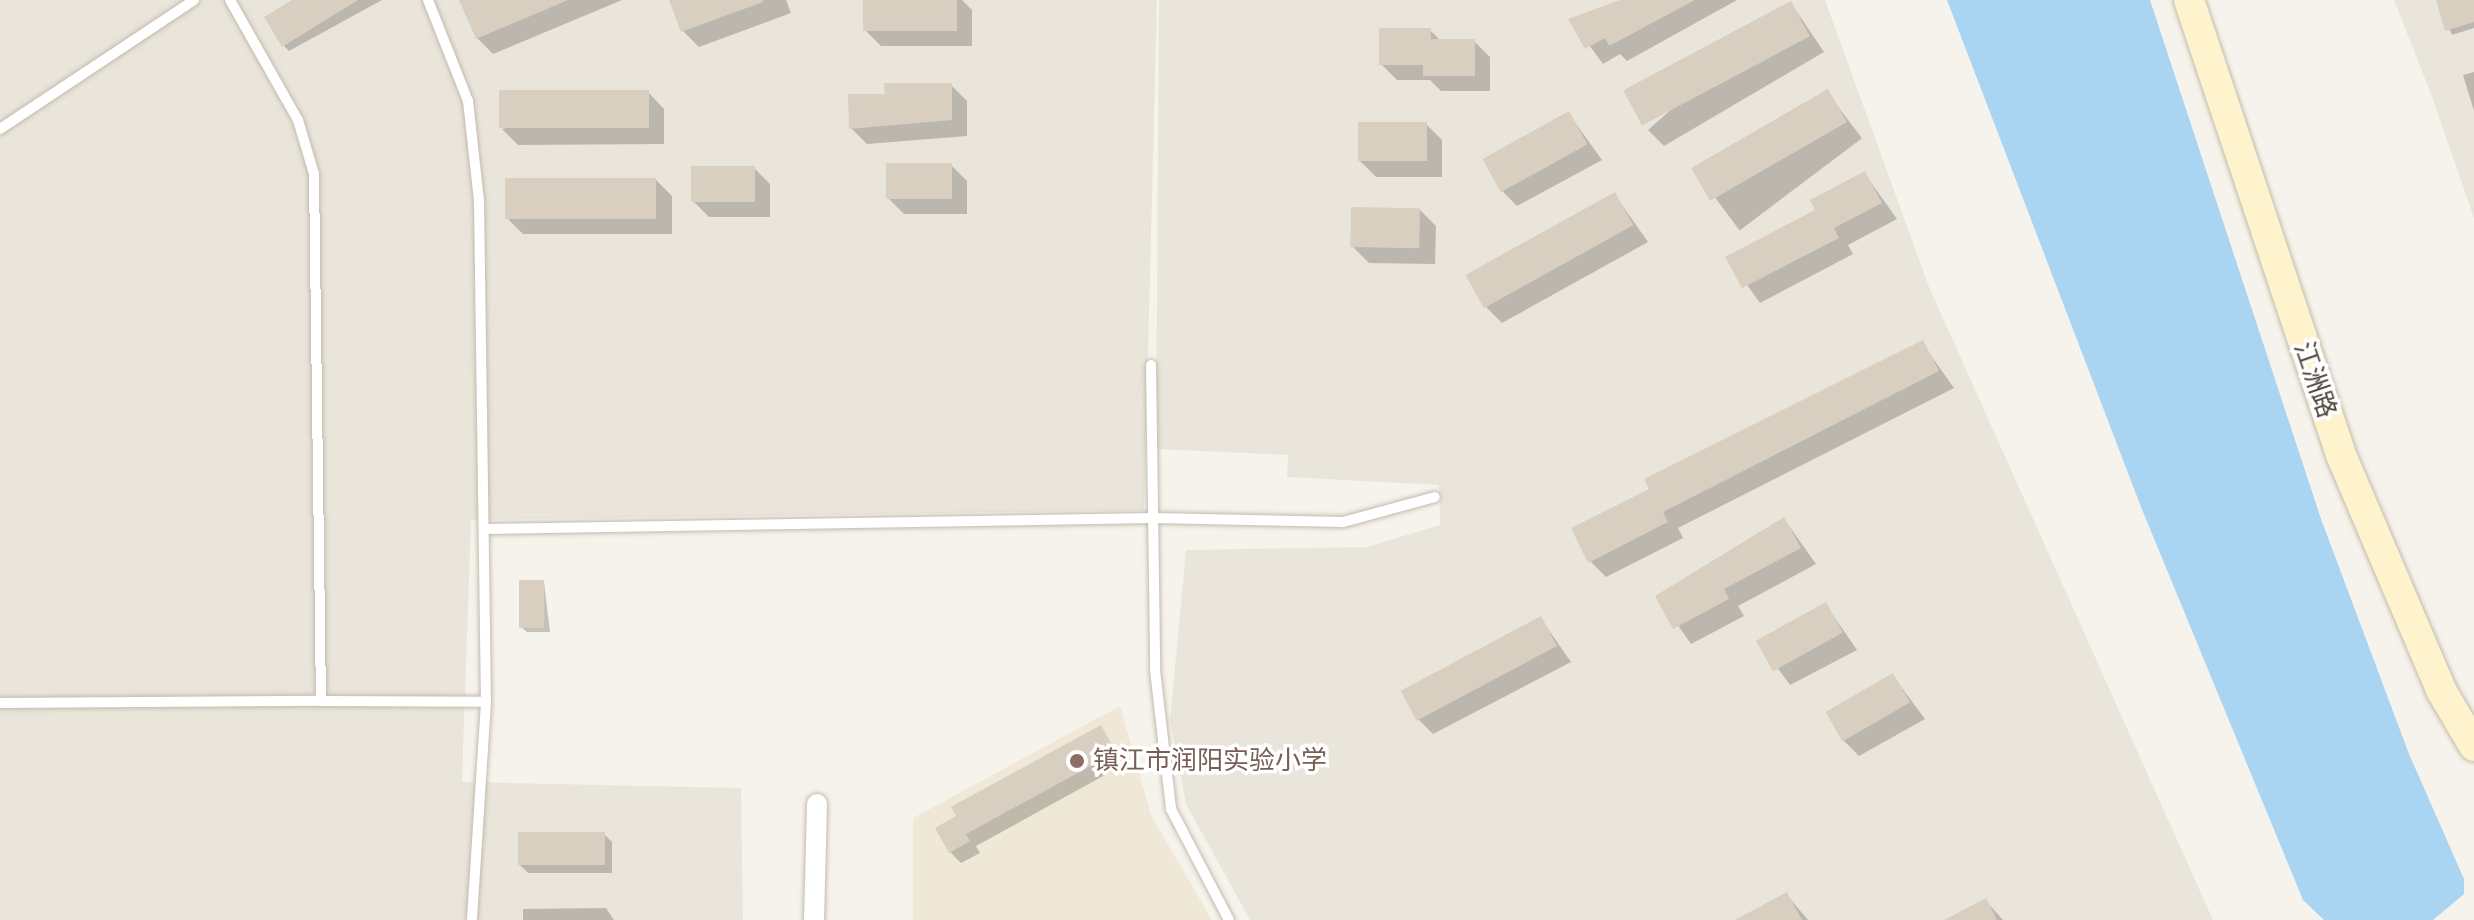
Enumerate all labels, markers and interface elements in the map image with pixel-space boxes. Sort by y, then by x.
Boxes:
street label: 江洲路 [2288,338,2342,422]
place label: 镇江市润阳实验小学 [1093,745,1327,777]
marker: 镇江市润阳实验小学 [1068,752,1086,770]

